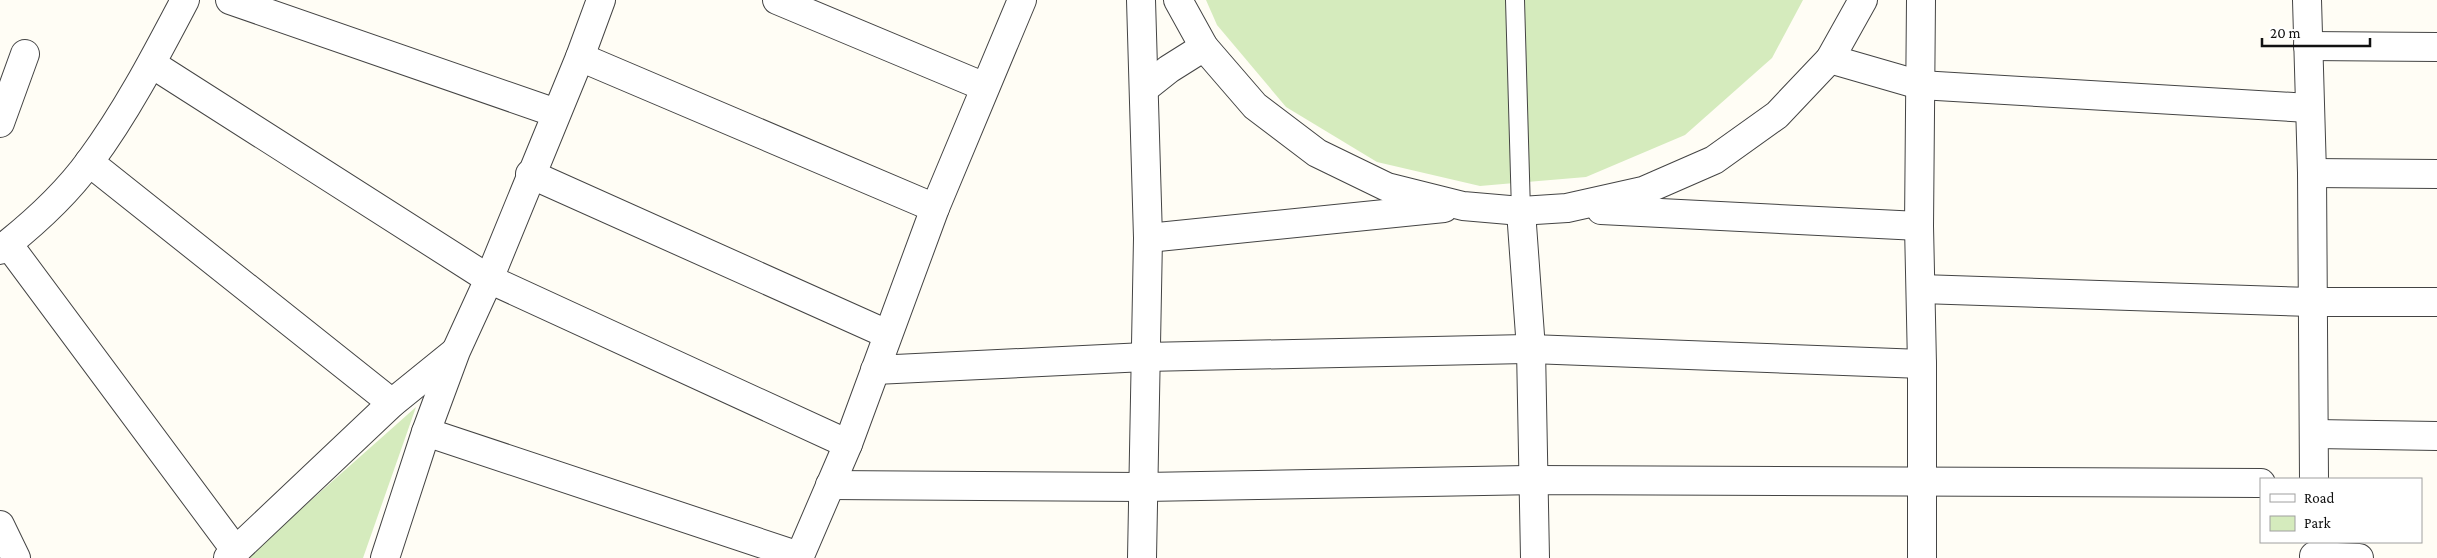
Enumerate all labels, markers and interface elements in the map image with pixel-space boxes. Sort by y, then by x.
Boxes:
scale bar [2262,15,2370,47]
text: 20 m [2270,25,2301,41]
legend [2260,478,2422,543]
text: Road [2304,490,2335,506]
text: Park [2304,515,2331,531]

